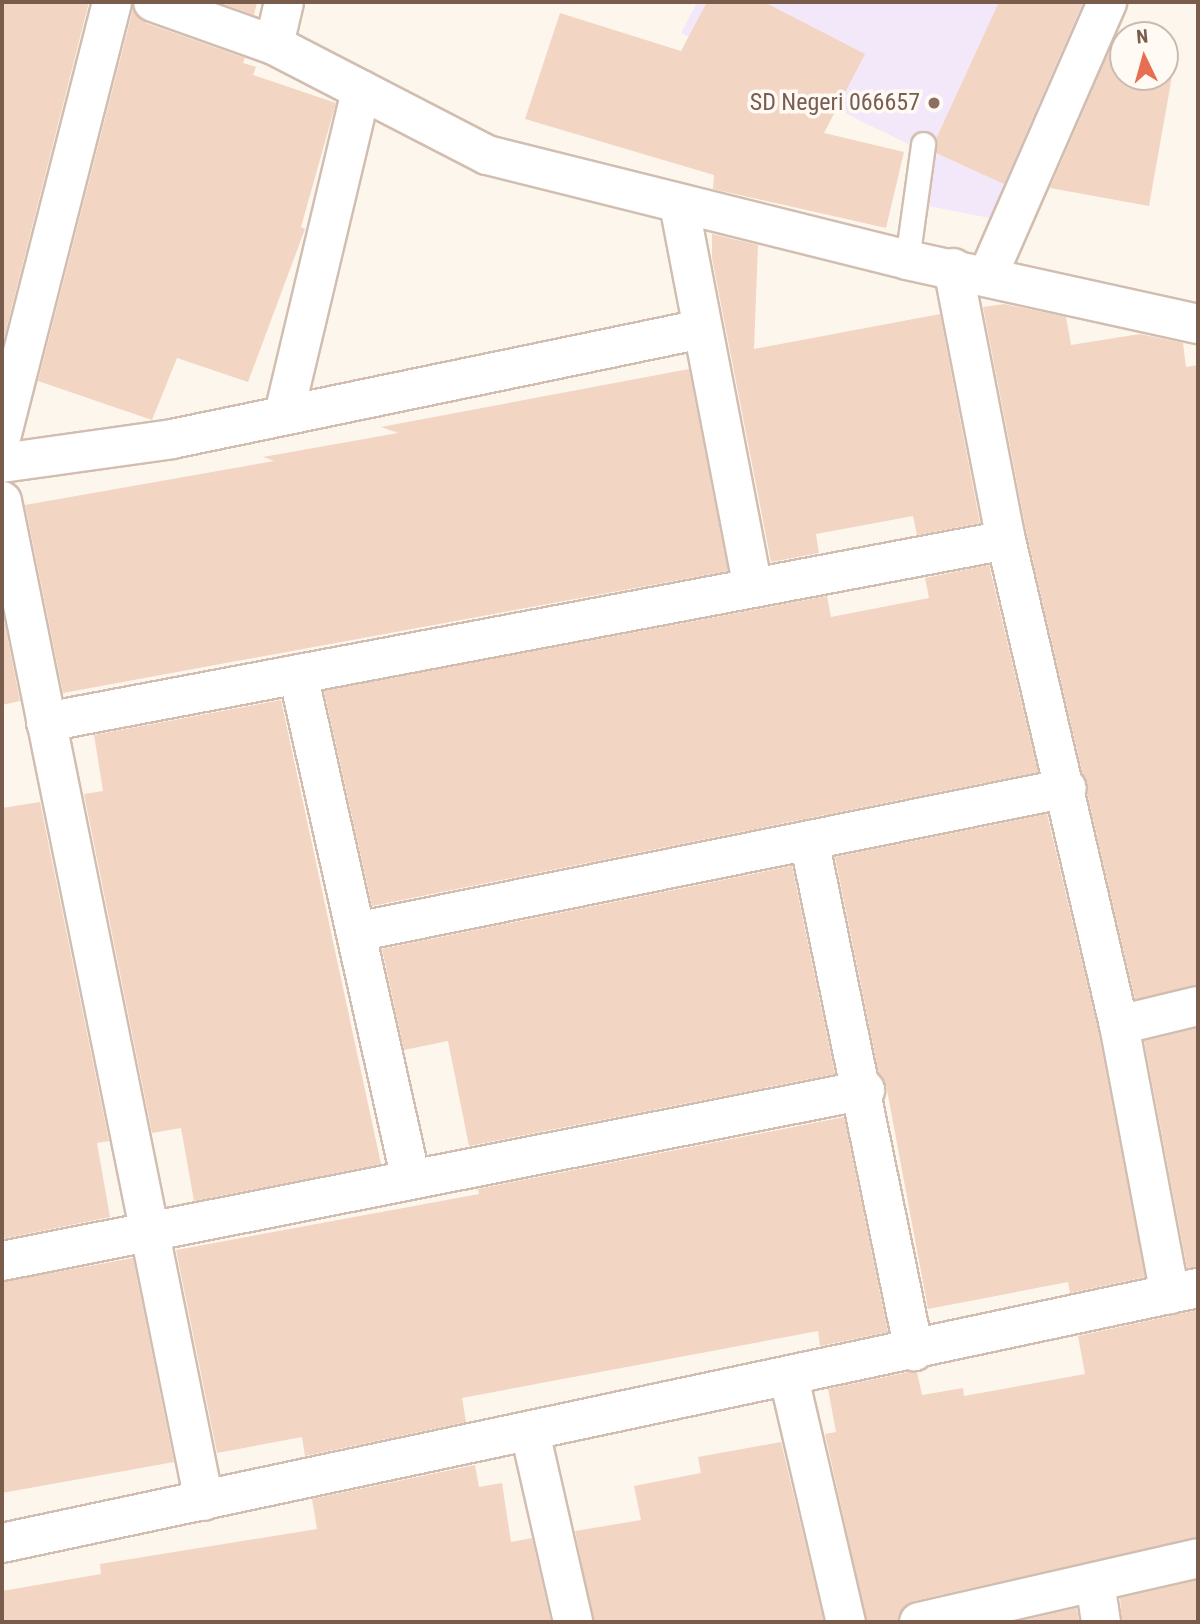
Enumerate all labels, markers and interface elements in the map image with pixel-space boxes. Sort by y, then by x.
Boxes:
north arrow [1109,21,1179,91]
text: N [1135,25,1149,49]
place label: SD Negeri 066657 [750,89,920,117]
marker: SD Negeri 066657 [926,95,942,111]

